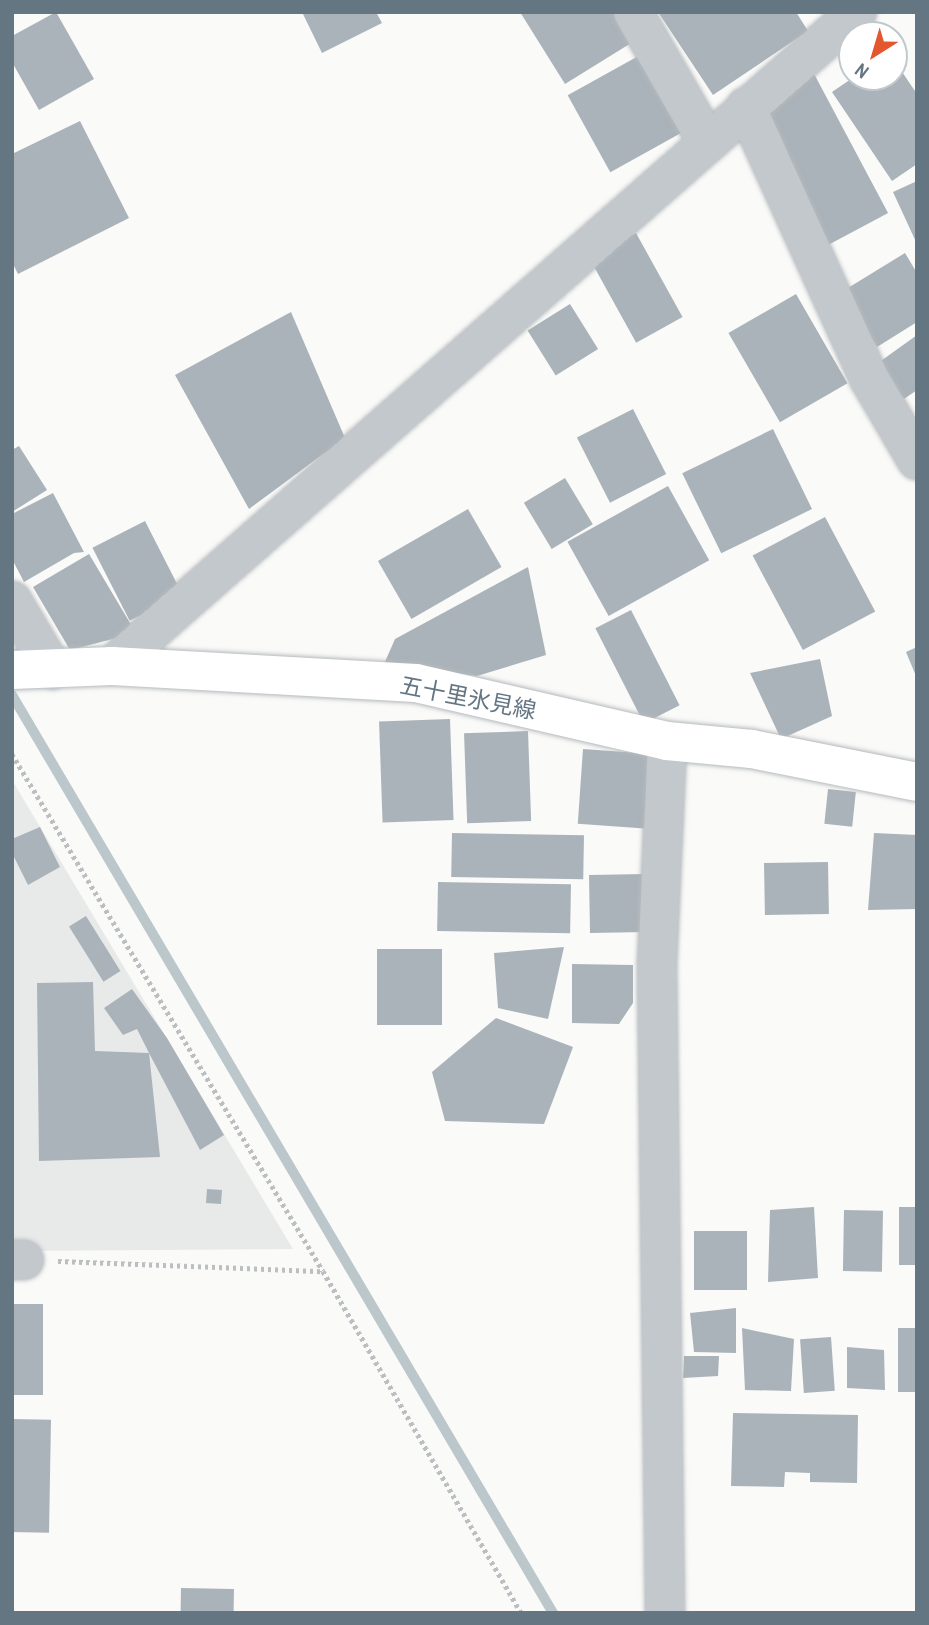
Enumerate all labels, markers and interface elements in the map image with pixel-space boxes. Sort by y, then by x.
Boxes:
north arrow [838,21,908,91]
text: N [849,57,874,85]
street label: 五十里氷見線 [398,671,538,725]

